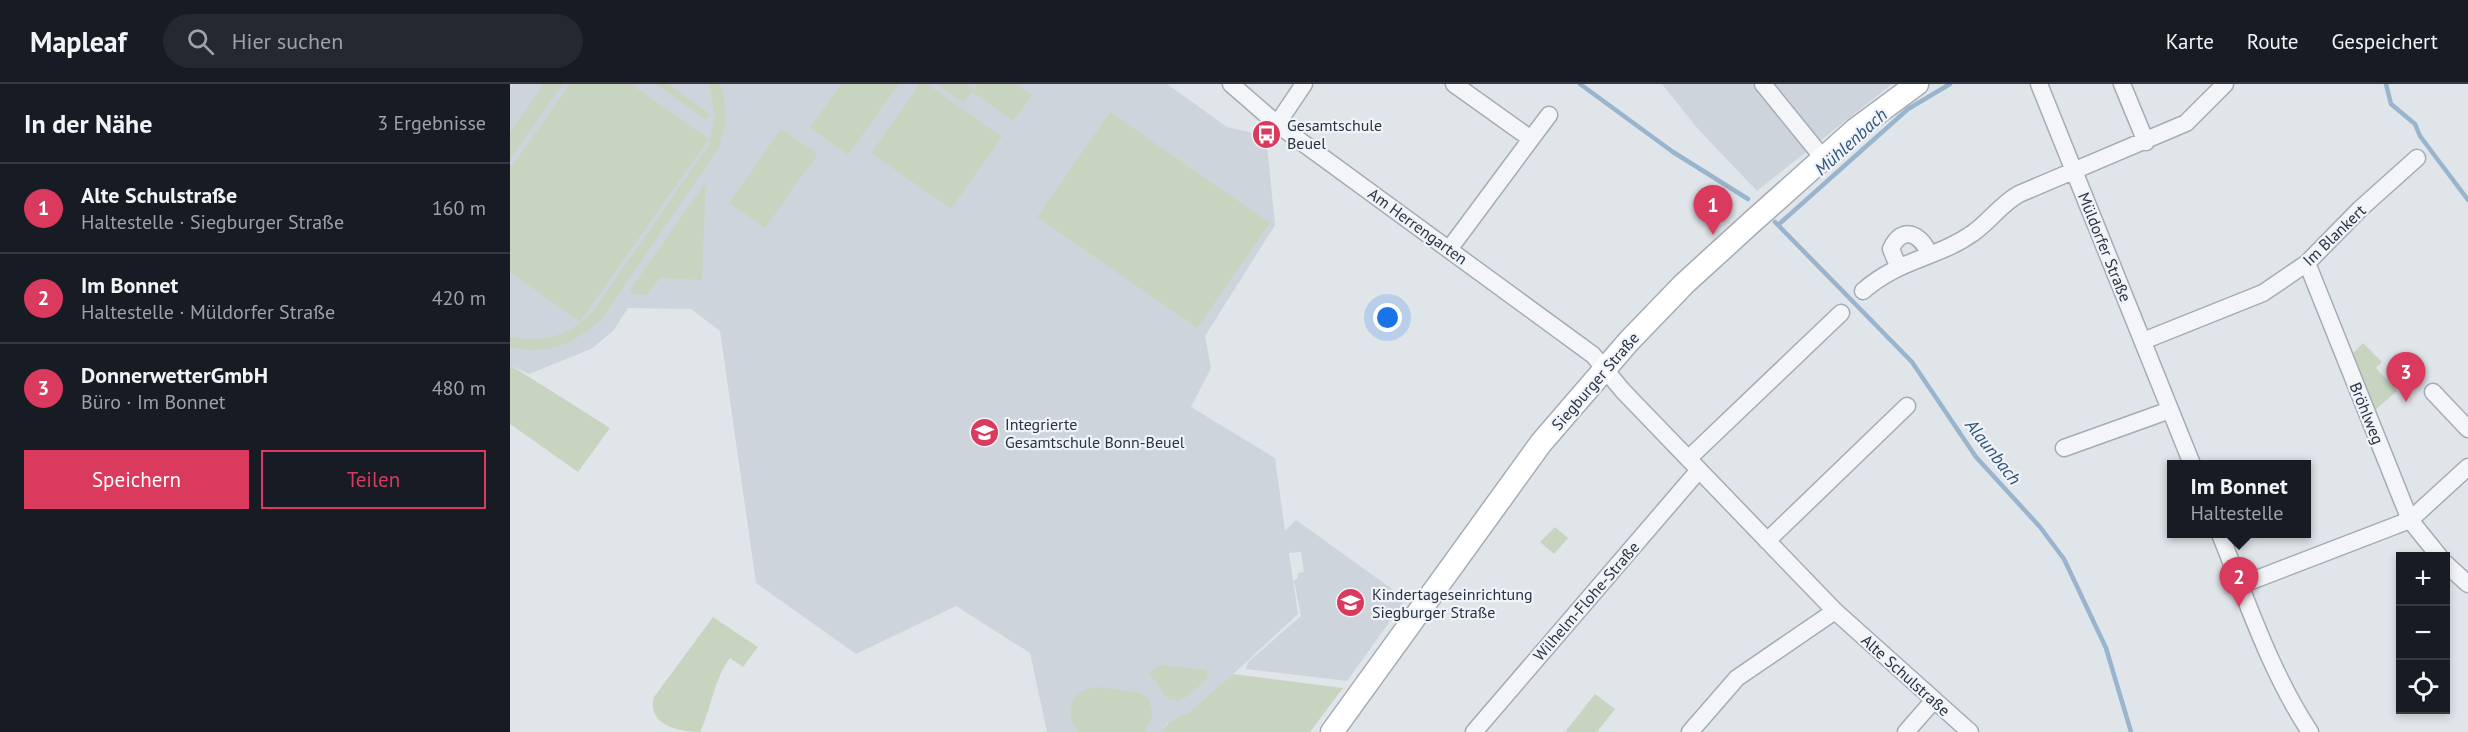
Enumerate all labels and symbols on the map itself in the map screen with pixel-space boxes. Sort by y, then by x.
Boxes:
water label: Mühlenbach [1809,103,1892,180]
place label: Gesamtschule Beuel [1287,115,1382,153]
bus stop icon: Gesamtschule Beuel [1250,118,1282,150]
street label: Am Herrengarten [1364,183,1472,269]
pin: 1 [1694,186,1732,235]
street label: Müldorfer Straße [2074,189,2136,305]
street label: Im Blankert [2298,200,2370,270]
your location [1373,303,1402,332]
street label: Siegburger Straße [1547,328,1643,434]
pin: 3 [2386,352,2426,402]
street label: Bröhlweg [2346,379,2388,447]
water label: Alaunbach [1960,413,2026,489]
place label: Integrierte Gesamtschule Bonn-Beuel [1005,414,1185,452]
school or university icon: Integrierte Gesamtschule Bonn-Beuel [968,417,1000,449]
street label: Wilhelm-Flohe-Straße [1529,537,1643,665]
pin: 2 [2220,558,2258,607]
place label: Kindertageseinrichtung Siegburger Straße [1372,584,1533,622]
school or university icon: Kindertageseinrichtung Siegburger Straße [1335,587,1367,619]
street label: Alte Schulstraße [1857,630,1955,720]

